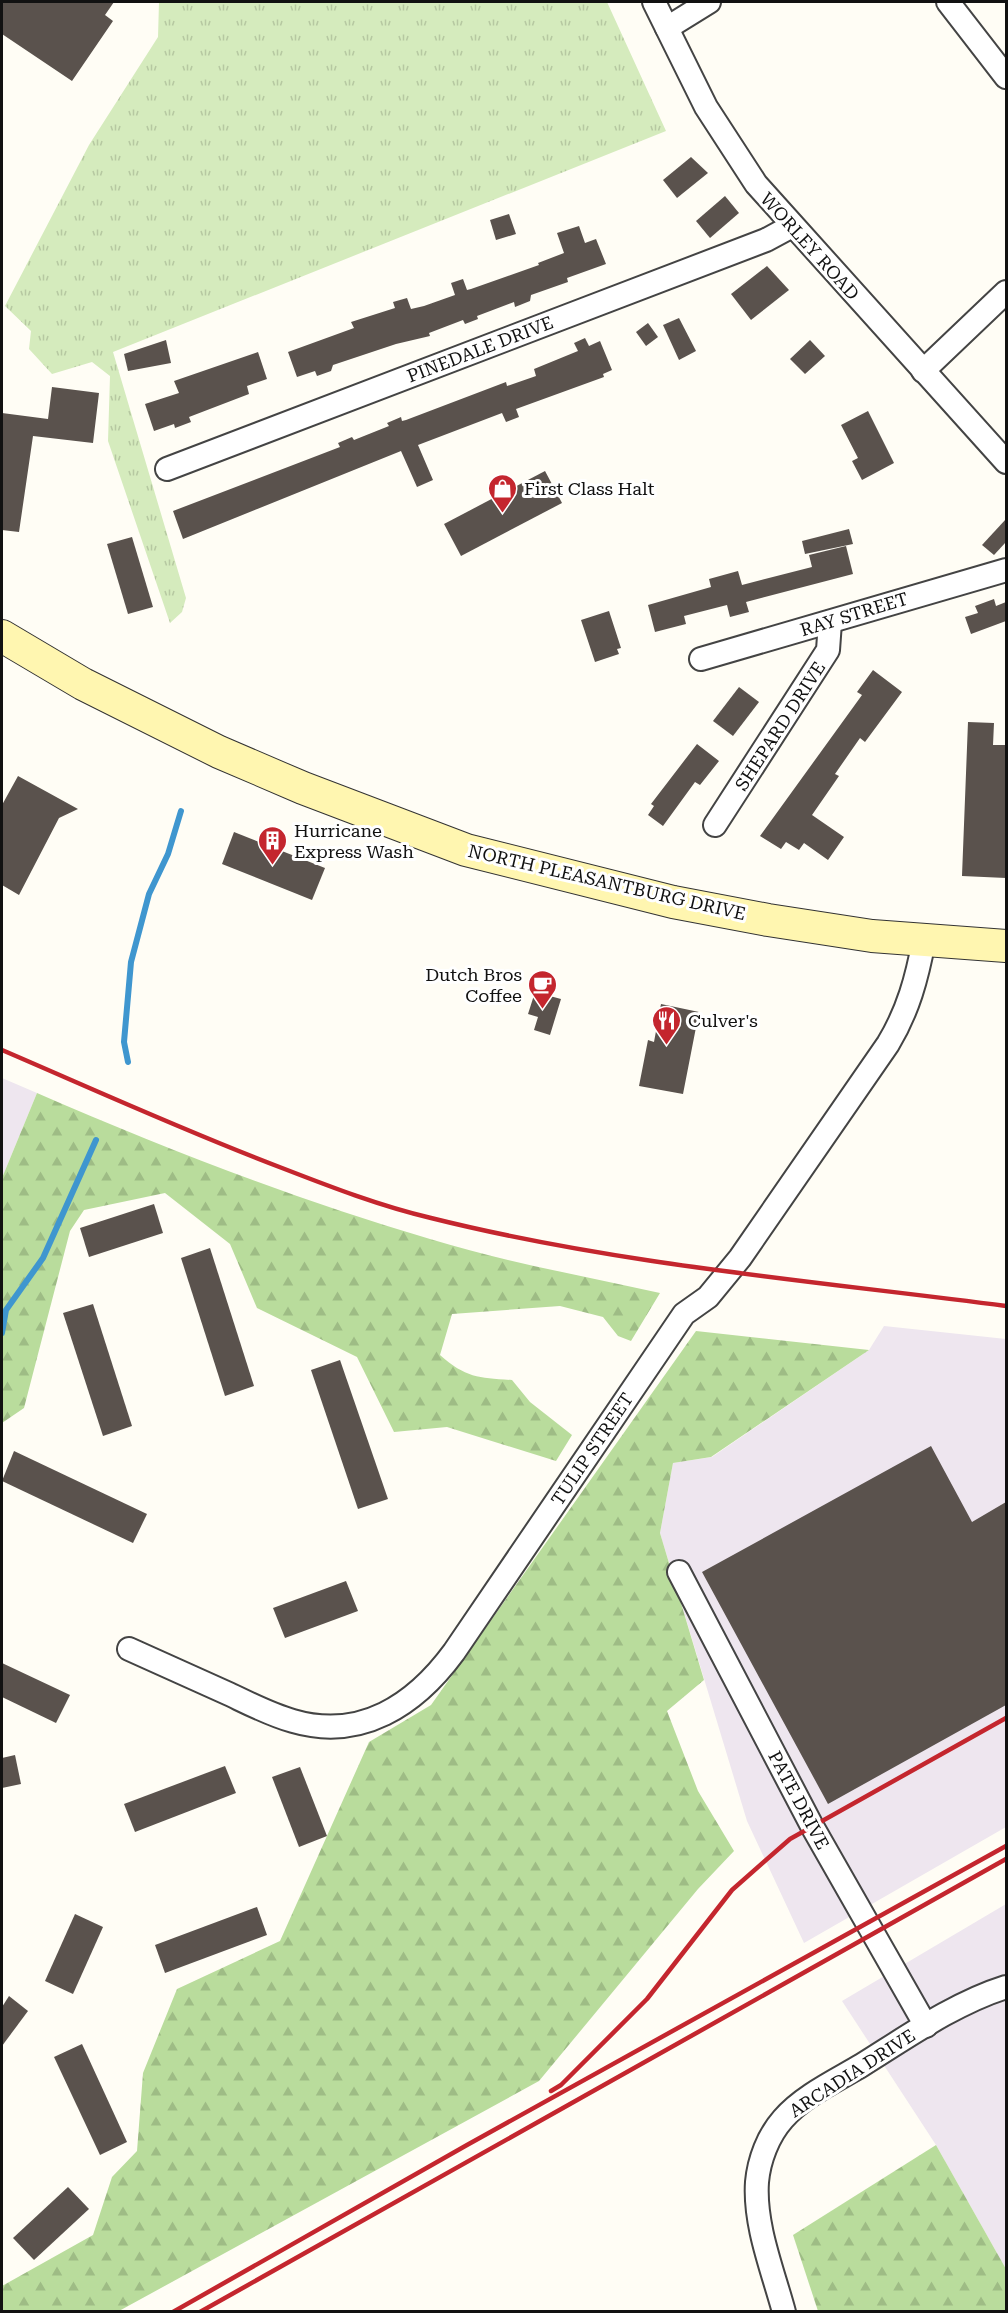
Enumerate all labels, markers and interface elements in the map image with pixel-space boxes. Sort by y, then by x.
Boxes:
street label: WORLEY ROAD [756,188,864,304]
street label: PINEDALE DRIVE [404,311,556,387]
shop icon: First Class Halt [487,472,519,514]
place label: First Class Halt [524,478,655,499]
street label: RAY STREET [798,588,910,640]
street label: SHEPARD DRIVE [731,658,829,794]
place label: Hurricane Express Wash [294,820,414,862]
building icon: Hurricane Express Wash [257,824,289,866]
street label: NORTH PLEASANTBURG DRIVE [466,840,748,924]
place label: Dutch Bros Coffee [425,964,522,1006]
cafe icon: Dutch Bros Coffee [527,968,559,1010]
restaurant icon: Culver's [651,1004,683,1046]
place label: Culver's [688,1010,758,1031]
street label: TULIP STREET [547,1389,637,1509]
street label: PATE DRIVE [764,1747,834,1853]
street label: ARCADIA DRIVE [785,2025,919,2121]

